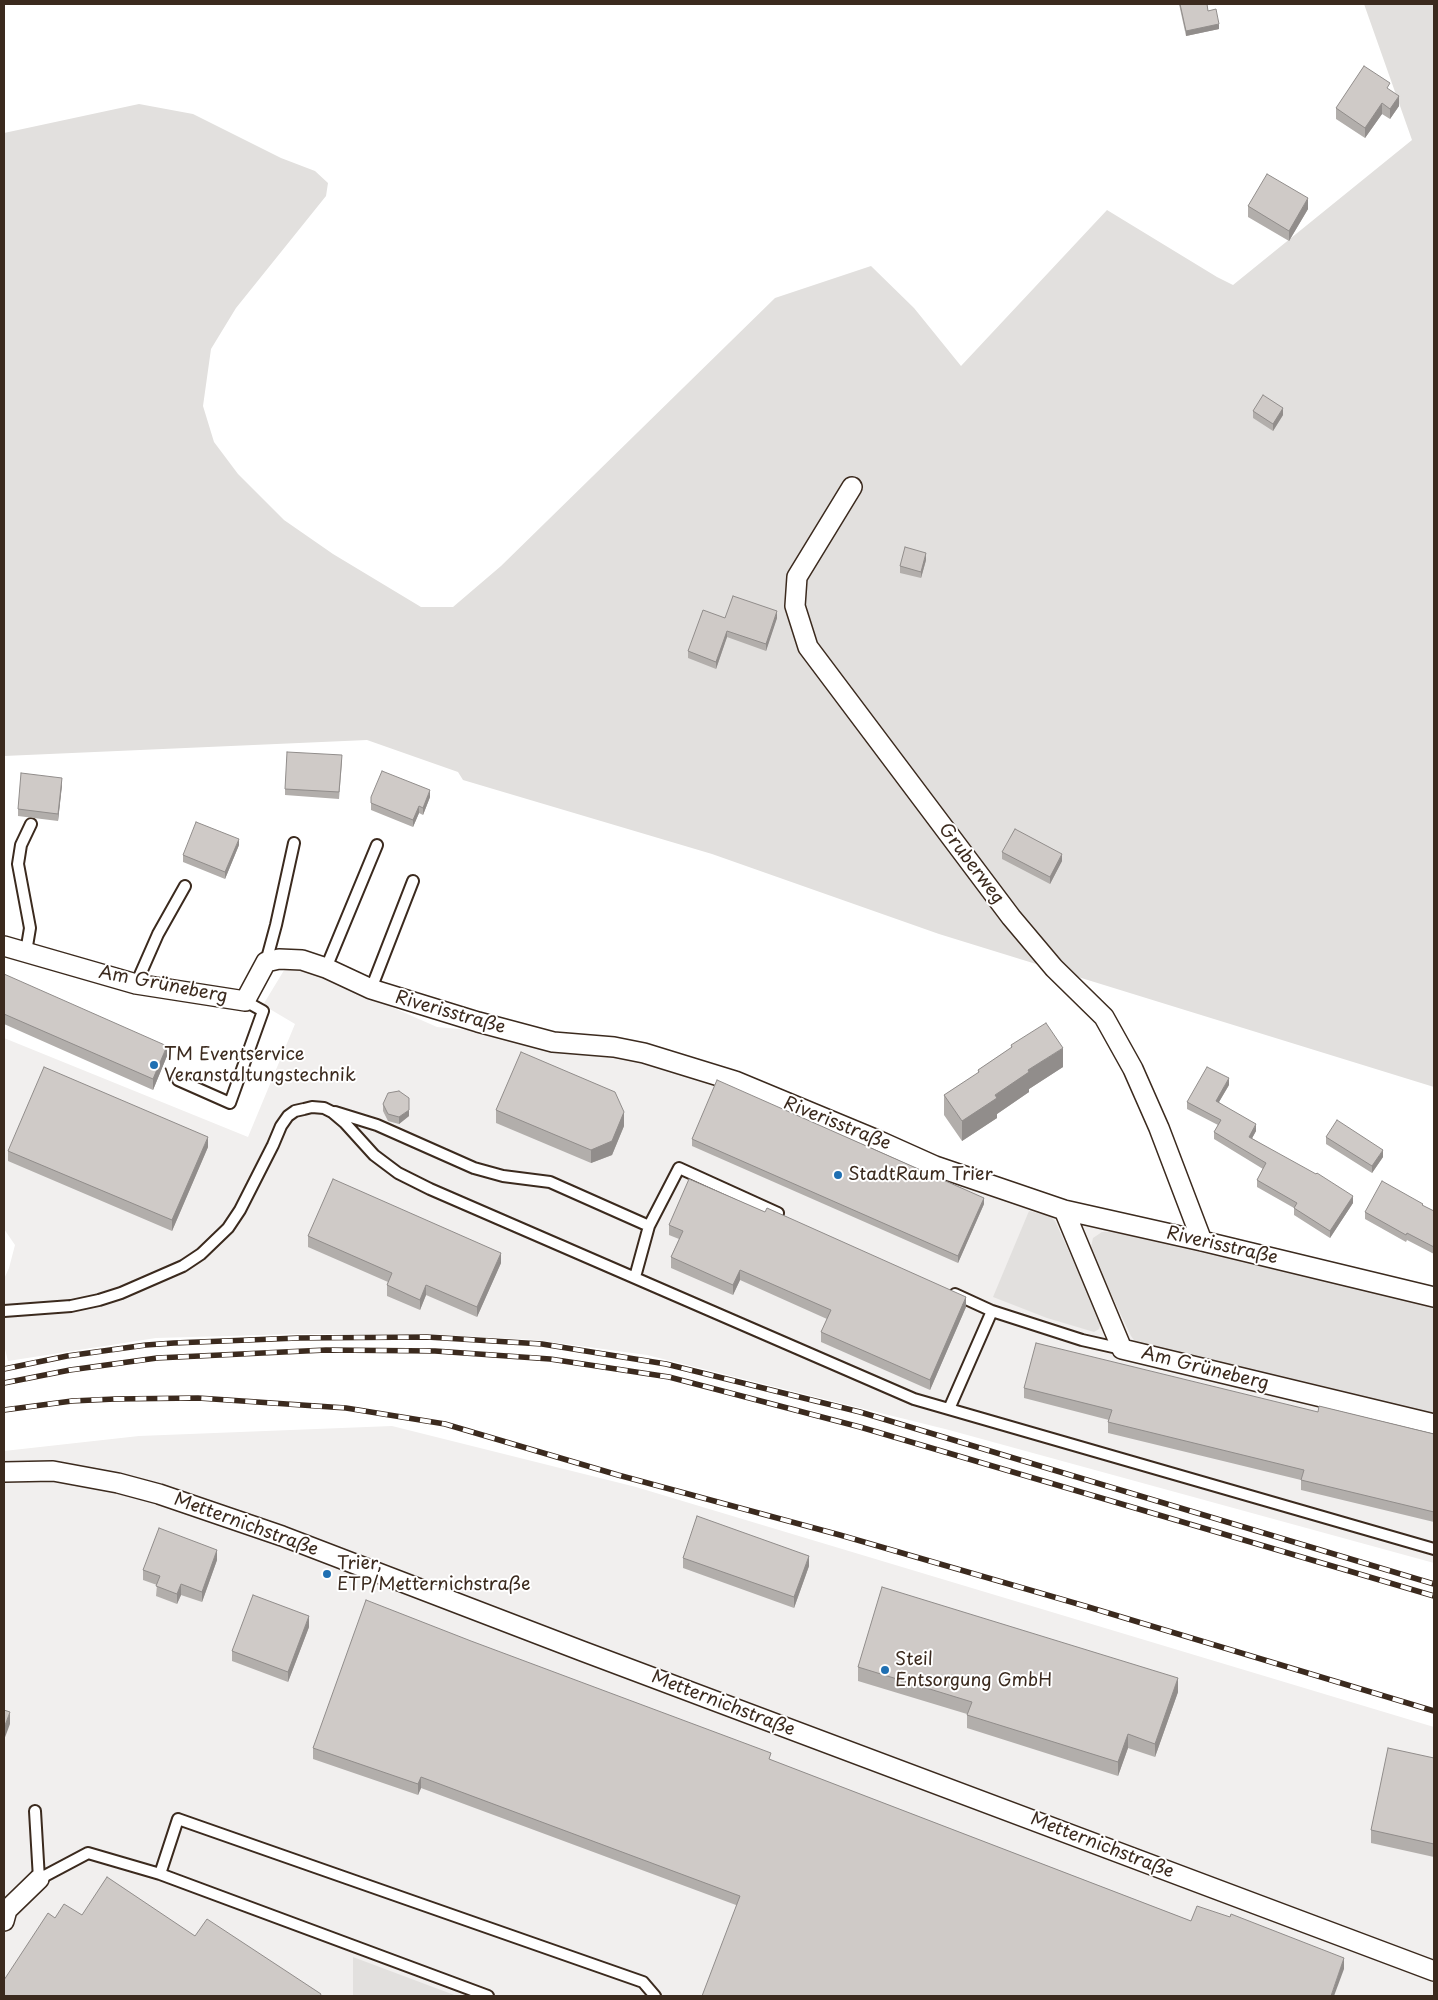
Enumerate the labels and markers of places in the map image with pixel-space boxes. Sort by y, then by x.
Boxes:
place label: TM Eventservice Veranstaltungstechnik [164,1044,356,1086]
marker: TM Eventservice Veranstaltungstechnik [148,1059,160,1071]
place label: StadtRaum Trier [848,1164,993,1186]
marker: StadtRaum Trier [832,1169,844,1181]
place label: Trier, ETP/Metternichstraße [337,1553,531,1596]
marker: Trier, ETP/Metternichstraße [321,1568,333,1580]
place label: Steil Entsorgung GmbH [895,1649,1052,1692]
marker: Steil Entsorgung GmbH [879,1664,891,1676]

